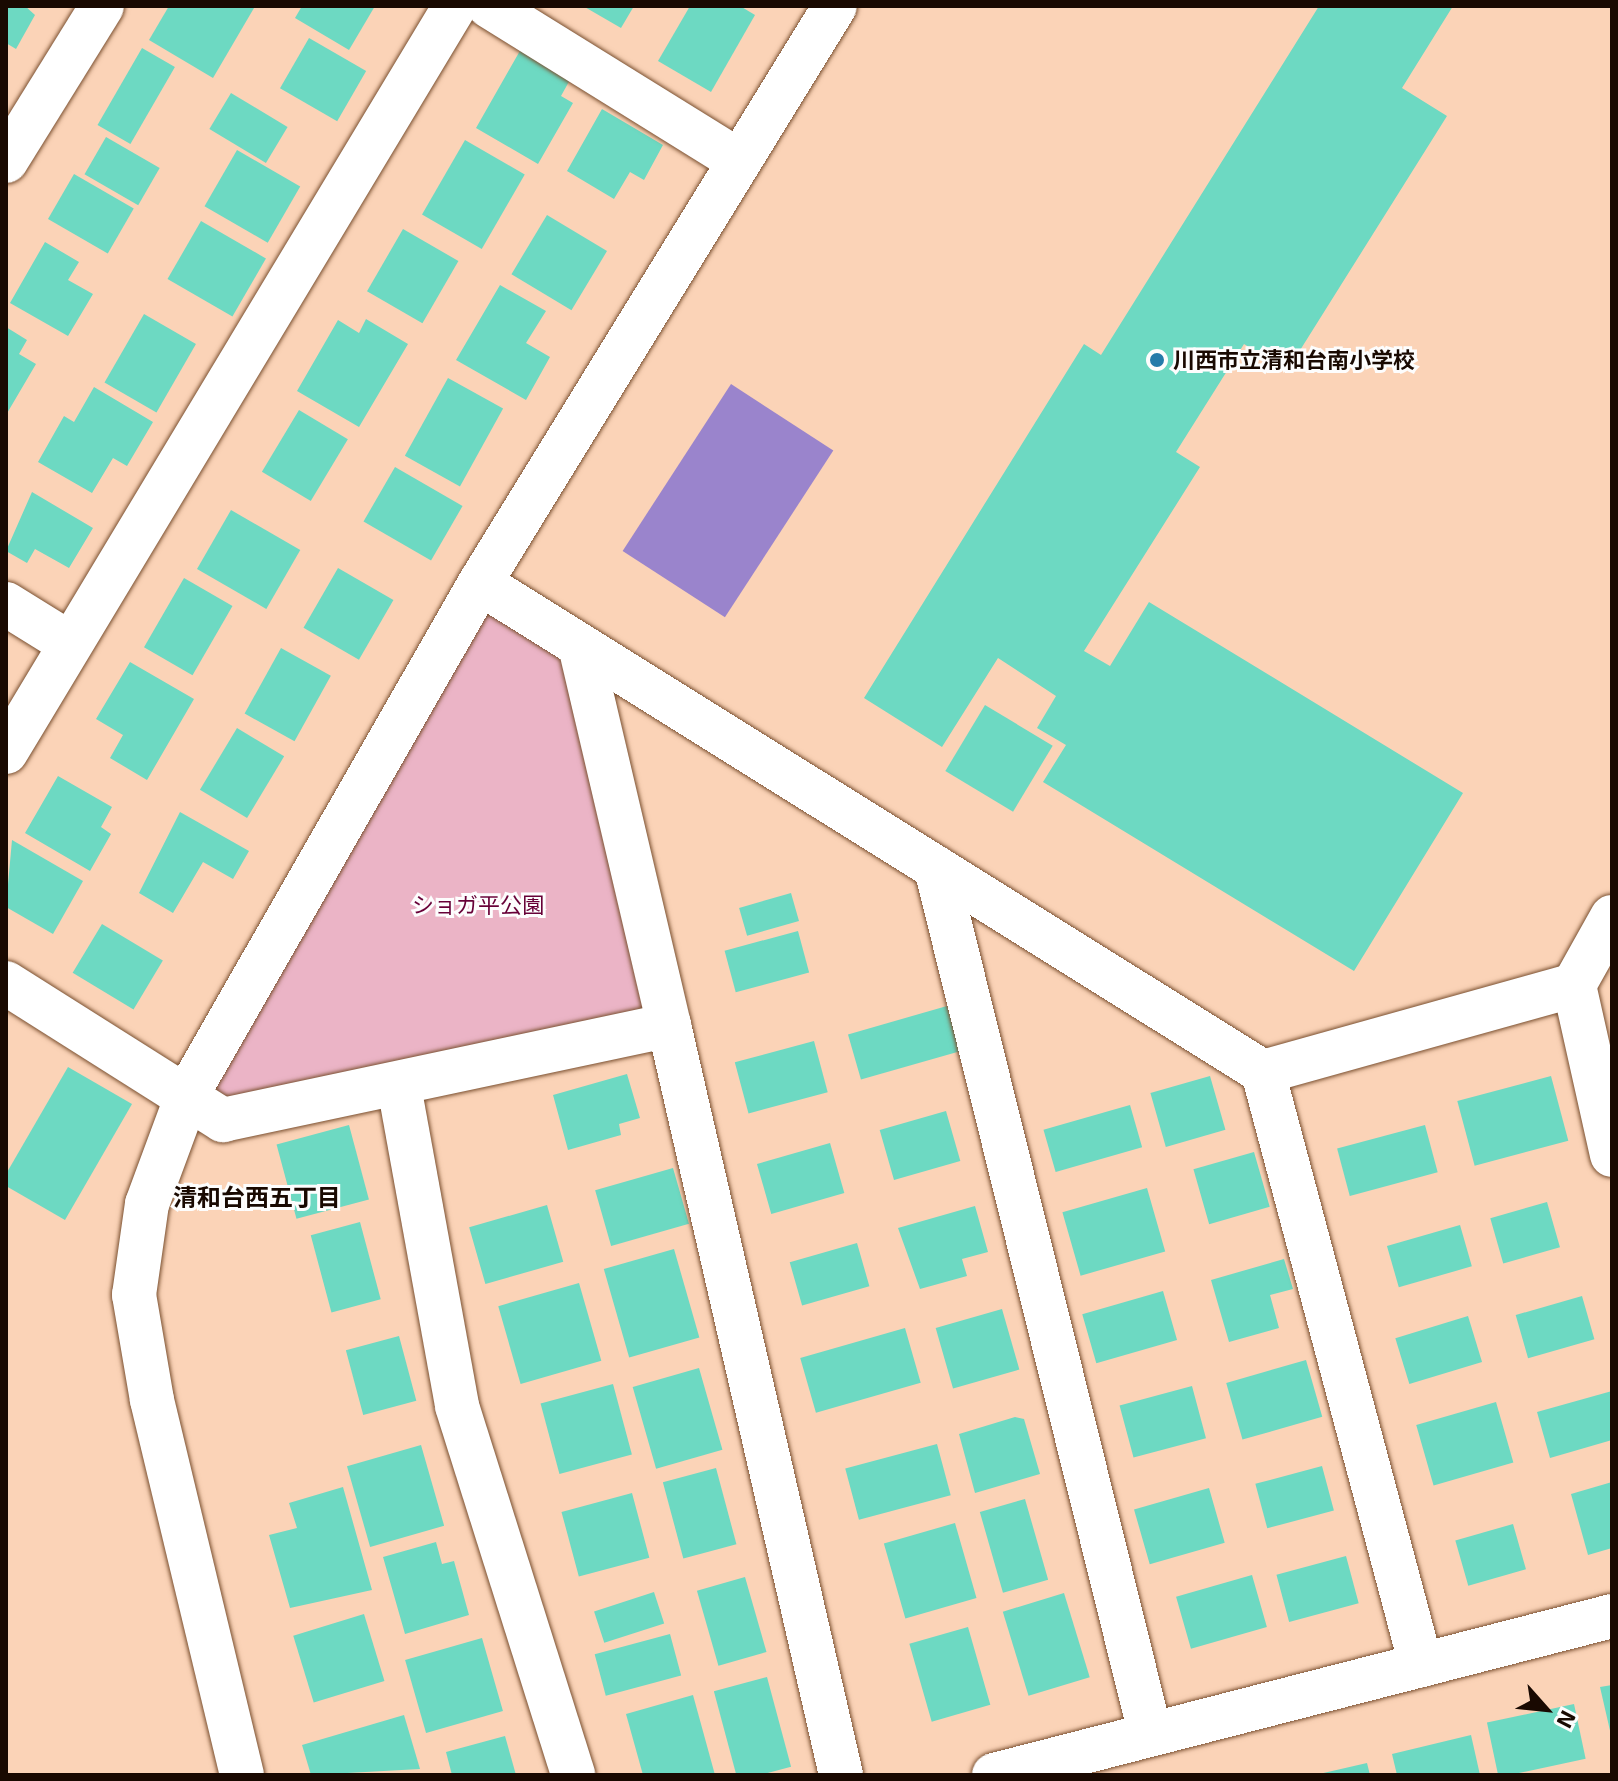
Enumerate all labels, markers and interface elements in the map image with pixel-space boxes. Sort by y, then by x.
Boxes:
place label: 川西市立清和台南小学校 [1173,347,1415,373]
marker: 川西市立清和台南小学校 [1148,351,1166,369]
park label: ショガ平公園 [412,892,544,918]
district label: 清和台西五丁目 [173,1183,341,1211]
north arrow [1506,1669,1586,1749]
text: N [1552,1707,1583,1733]

